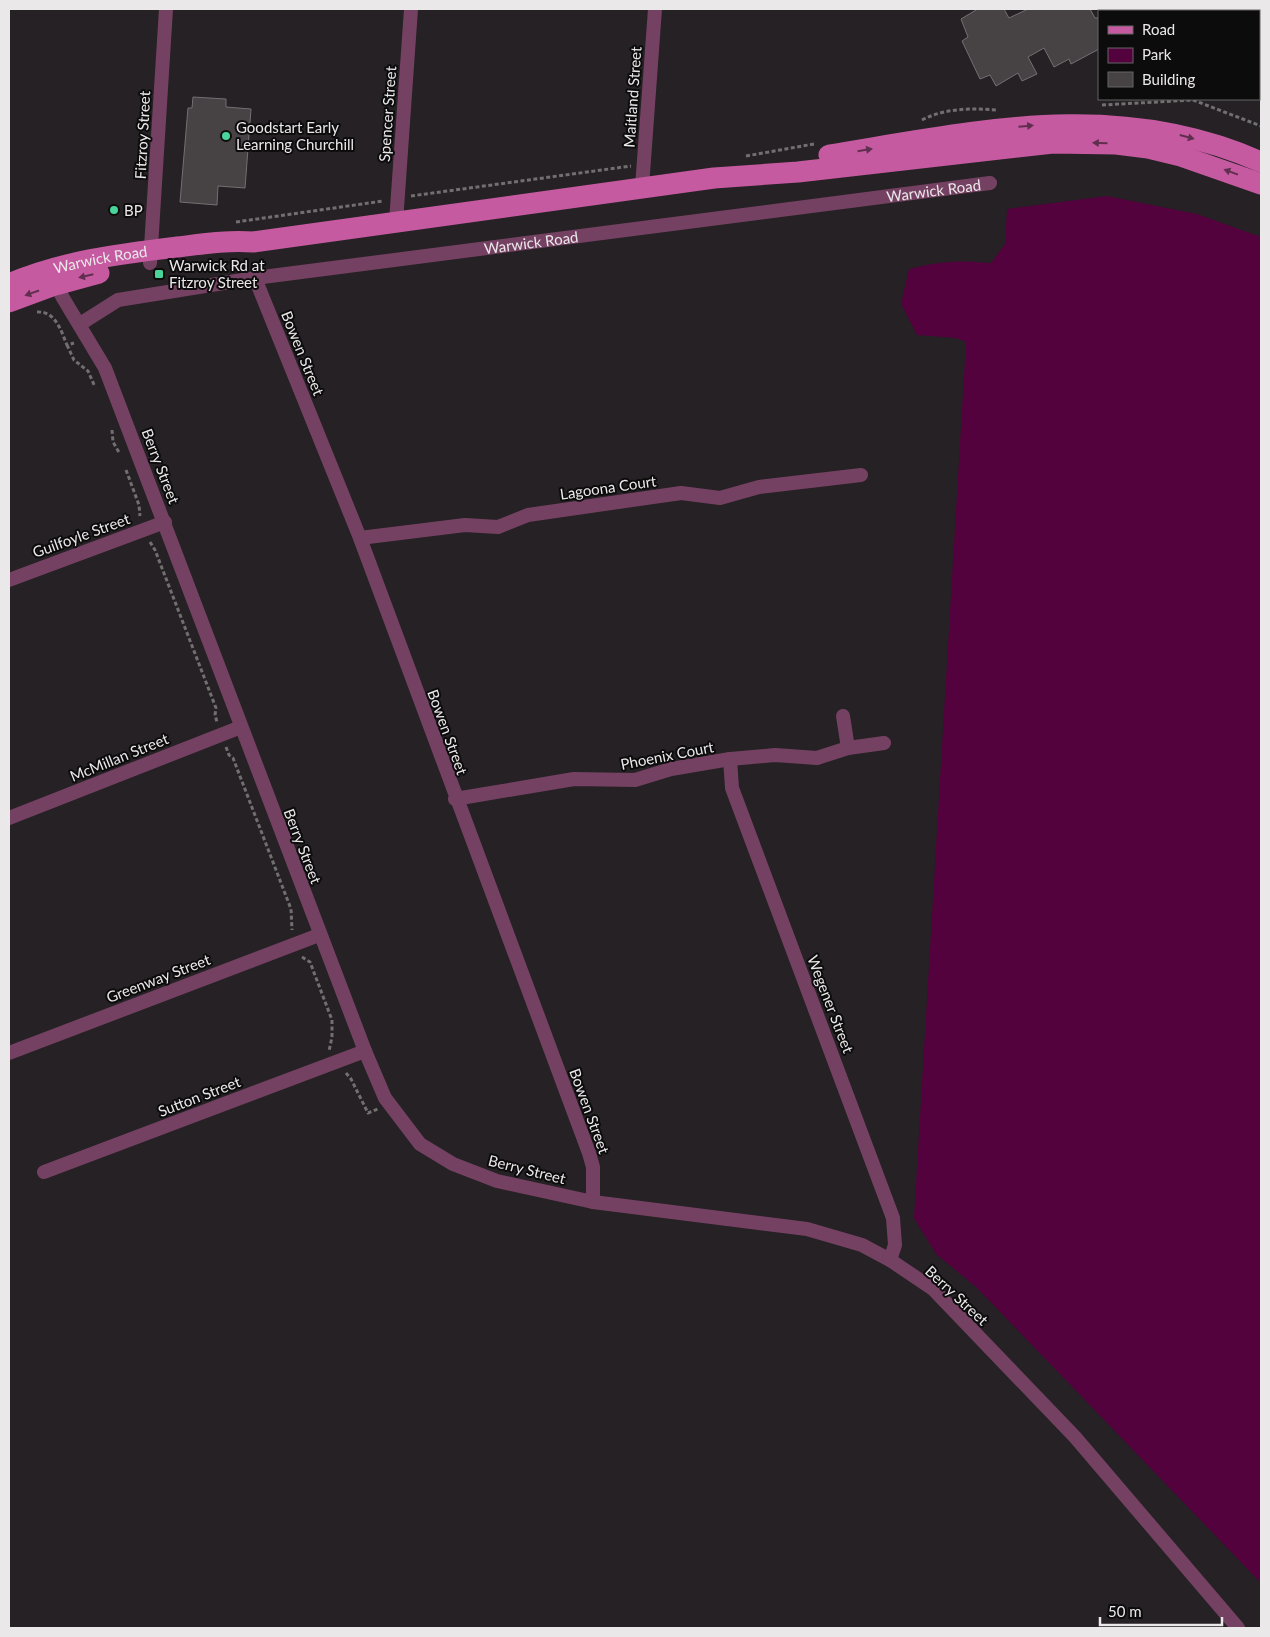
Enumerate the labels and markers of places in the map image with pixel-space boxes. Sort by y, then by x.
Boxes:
place label: Goodstart Early Learning Churchill [236,118,354,153]
marker: Goodstart Early Learning Churchill [220,130,232,142]
place label: BP [124,201,143,219]
marker: BP [108,204,120,216]
place label: Warwick Rd at Fitzroy Street [169,256,265,291]
marker: Warwick Rd at Fitzroy Street [153,268,165,280]

